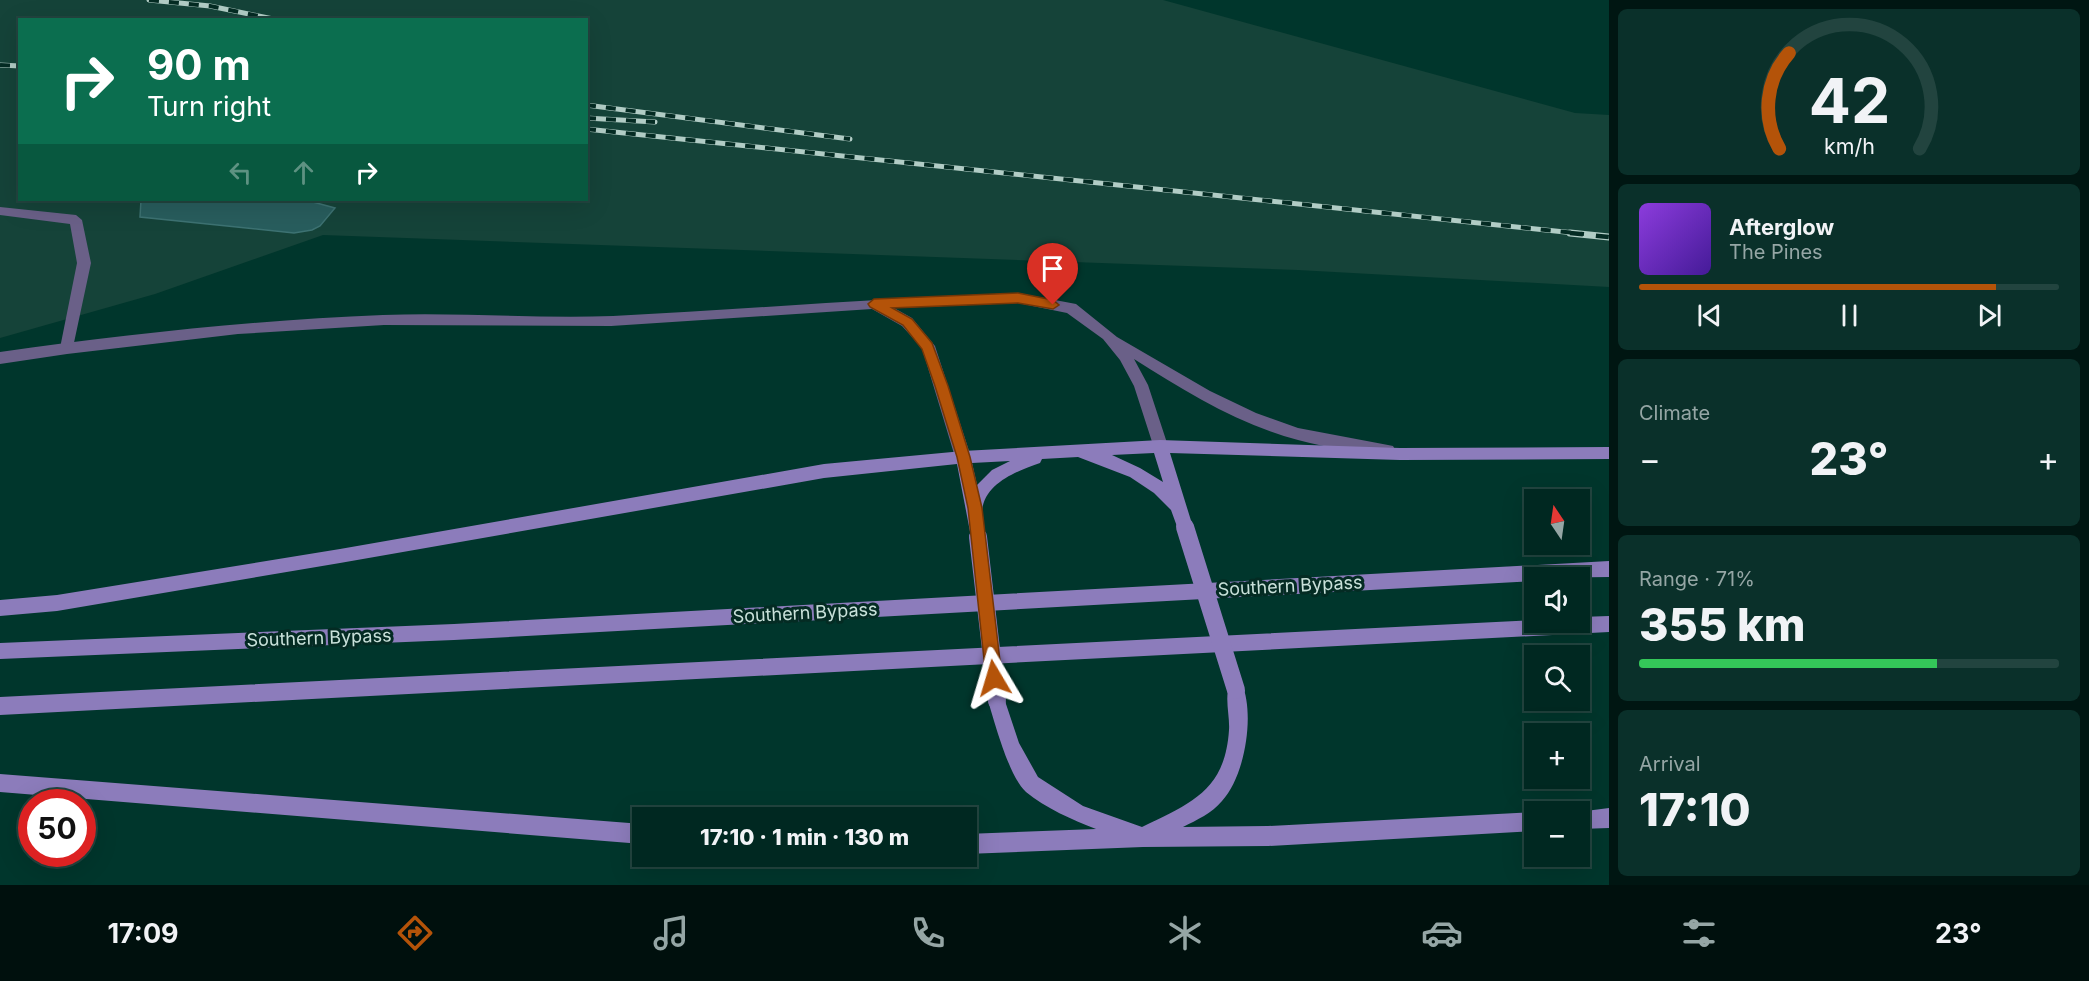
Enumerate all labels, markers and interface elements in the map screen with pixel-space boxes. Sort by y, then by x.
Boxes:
text: 90 m [147,39,251,90]
icon: right [48,42,126,120]
text: 42 [1808,63,1890,138]
text: Turn right [147,90,271,123]
text: km/h [1824,133,1874,159]
icon: left [224,156,257,189]
icon: ahead [287,156,320,189]
icon: right [350,156,383,189]
text: Afterglow [1729,214,1834,240]
text: The Pines [1729,240,1823,264]
pin [1027,243,1078,305]
icon: arrive [1036,252,1069,285]
icon: previous [1693,299,1726,332]
icon: pause [1833,299,1866,332]
icon: next [1973,299,2006,332]
text: Climate [1639,401,1710,425]
text: 23° [1810,431,1888,486]
text: − [1639,439,1661,479]
text: + [2037,439,2059,479]
north arrow [1524,489,1590,555]
map controls [1524,489,1590,867]
button: sound [1524,567,1590,633]
text: Range · 71% [1639,567,1755,591]
street label: Southern Bypass [1217,571,1363,600]
text: 355 km [1639,597,1805,652]
street label: Southern Bypass [732,598,878,627]
street label: Southern Bypass [246,624,392,651]
button: search [1524,645,1590,711]
position arrow [962,646,1026,710]
button: + [1524,723,1590,789]
text: Arrival [1639,752,1701,776]
text: 17:10 [1639,782,1751,837]
speed limit sign: 50 [18,789,96,867]
button: − [1524,801,1590,867]
text: 17:10 · 1 min · 130 m [700,824,909,850]
icon: directions [394,912,436,954]
icon: music [650,912,692,954]
icon: phone [907,912,949,954]
icon: climate [1164,912,1206,954]
icon: car [1421,912,1463,954]
icon: filters [1678,912,1720,954]
text: 17:09 [107,917,179,950]
text: 23° [1935,917,1982,950]

